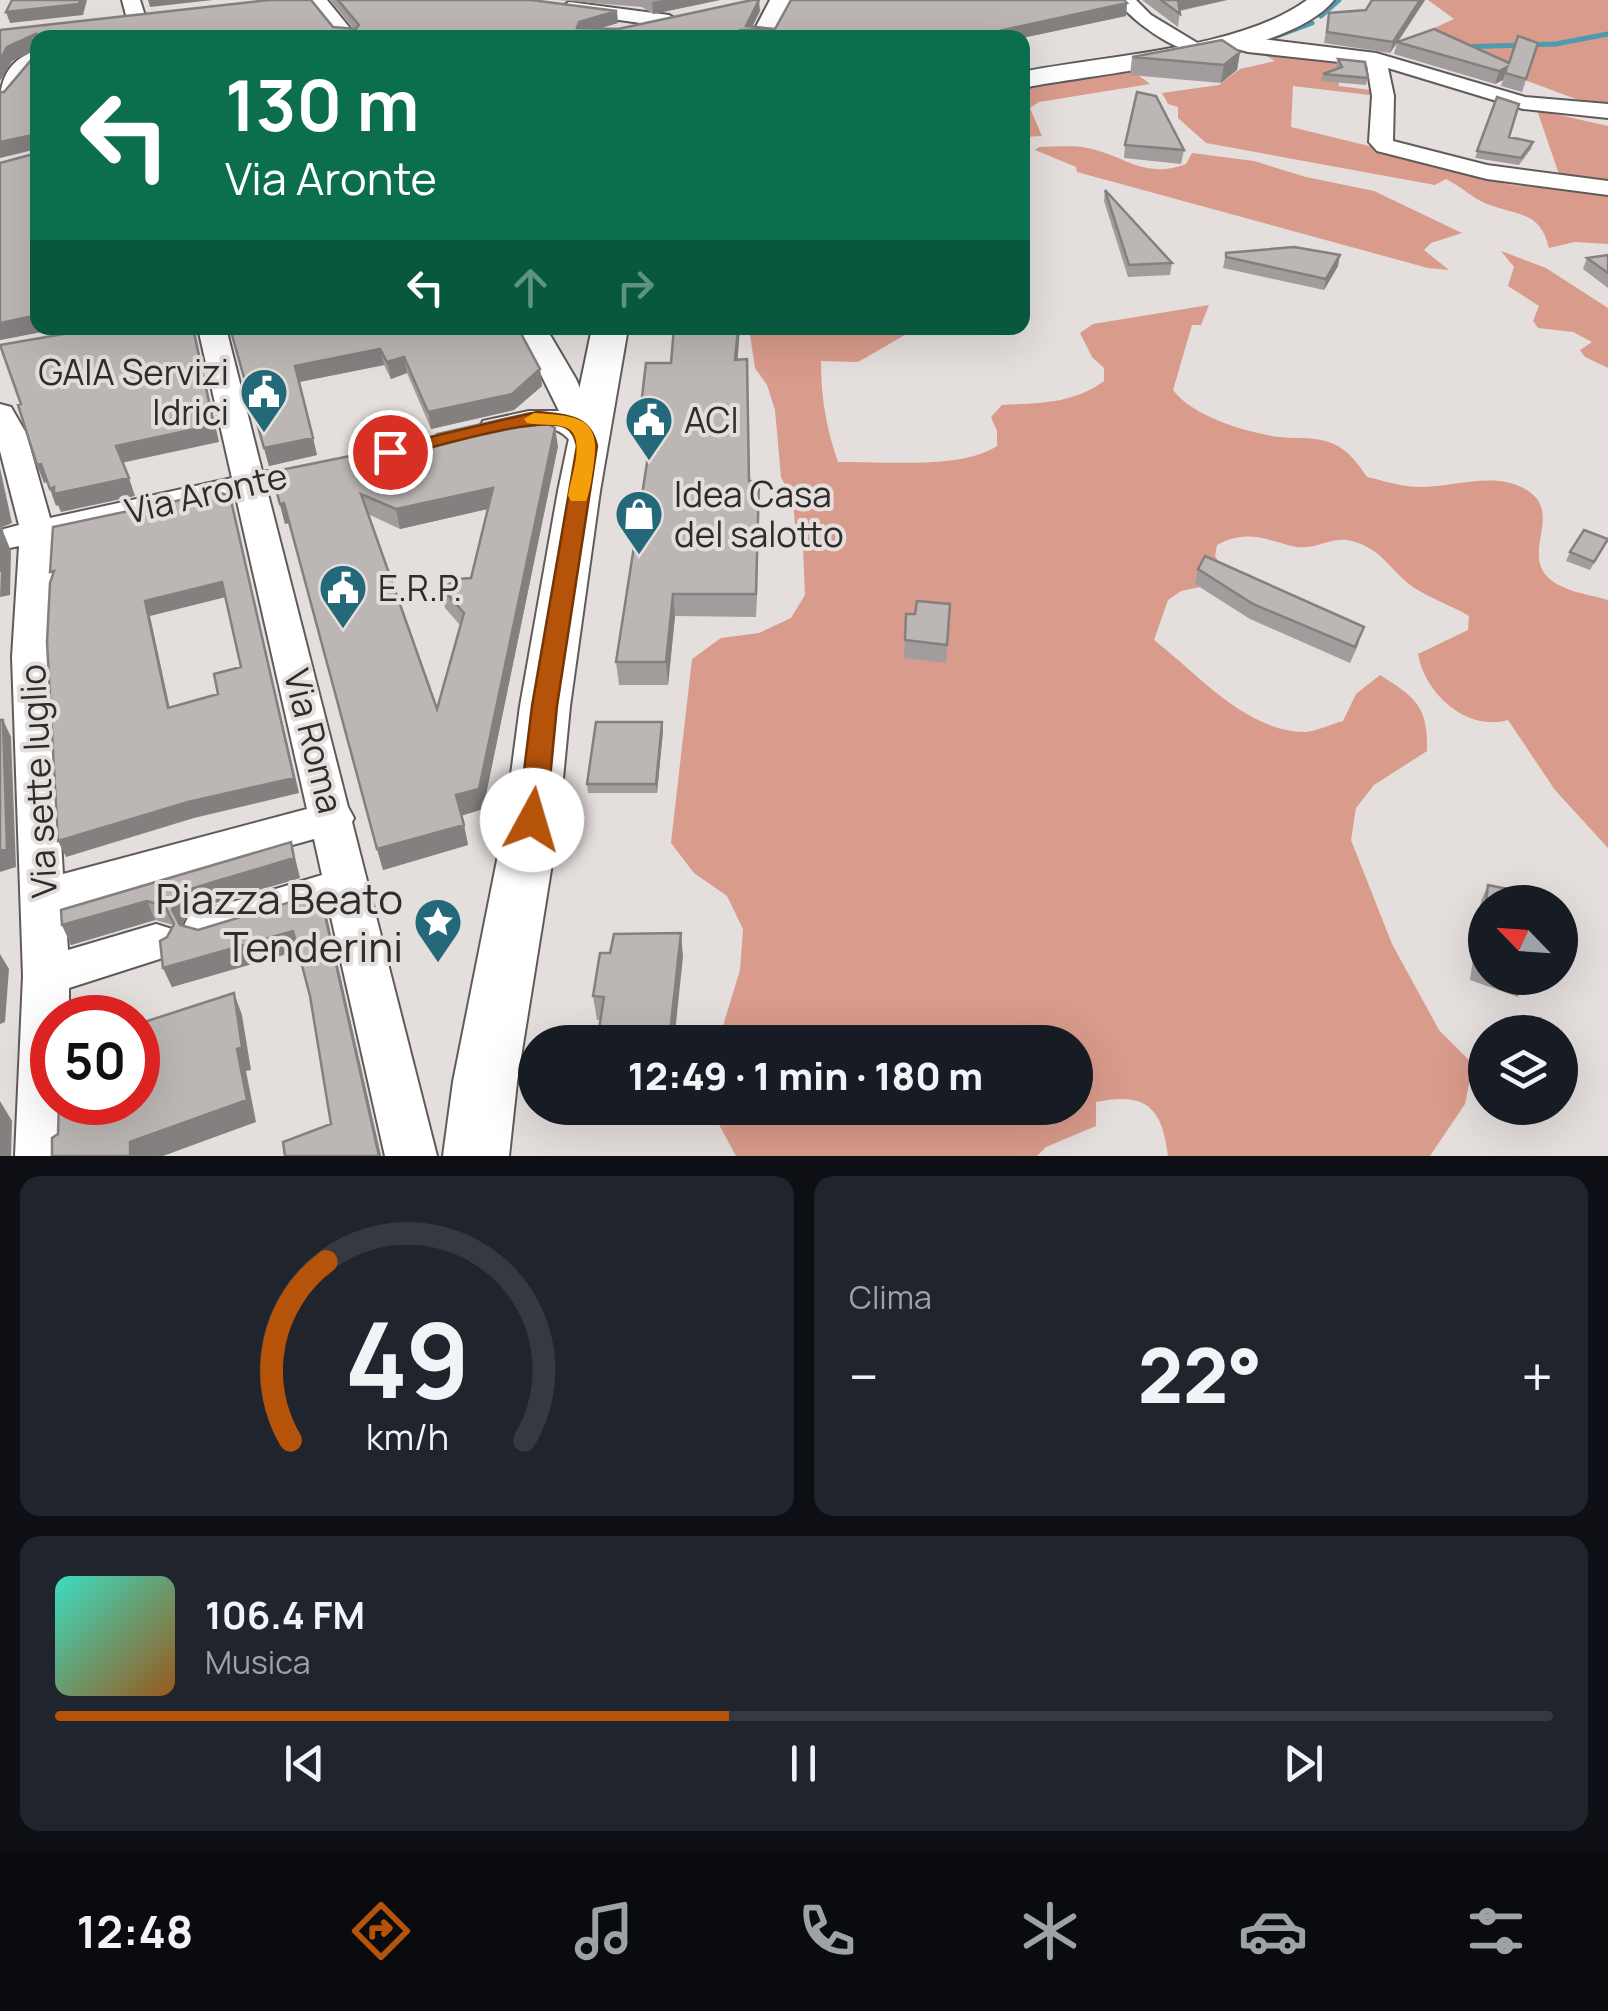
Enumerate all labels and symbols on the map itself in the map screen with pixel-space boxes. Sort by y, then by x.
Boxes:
place label: GAIA Servizi Idrici [38,348,229,436]
public building icon: GAIA Servizi Idrici [238,366,290,434]
public building icon: ACI [623,394,675,462]
place label: ACI [684,396,739,444]
pin [348,410,433,495]
street label: Via Aronte [120,451,292,535]
place label: Idea Casa del salotto [674,470,844,558]
shop icon: Idea Casa del salotto [613,488,665,556]
public building icon: E.R.P. [317,562,369,630]
place label: E.R.P. [378,564,462,612]
street label: Via sette luglio [8,663,68,899]
street label: Via Roma [273,664,355,818]
position arrow [480,768,584,872]
place label: Piazza Beato Tenderini [156,869,403,975]
north arrow [1468,885,1578,995]
place icon: Piazza Beato Tenderini [412,896,464,964]
speed limit sign: 50 [30,995,160,1125]

